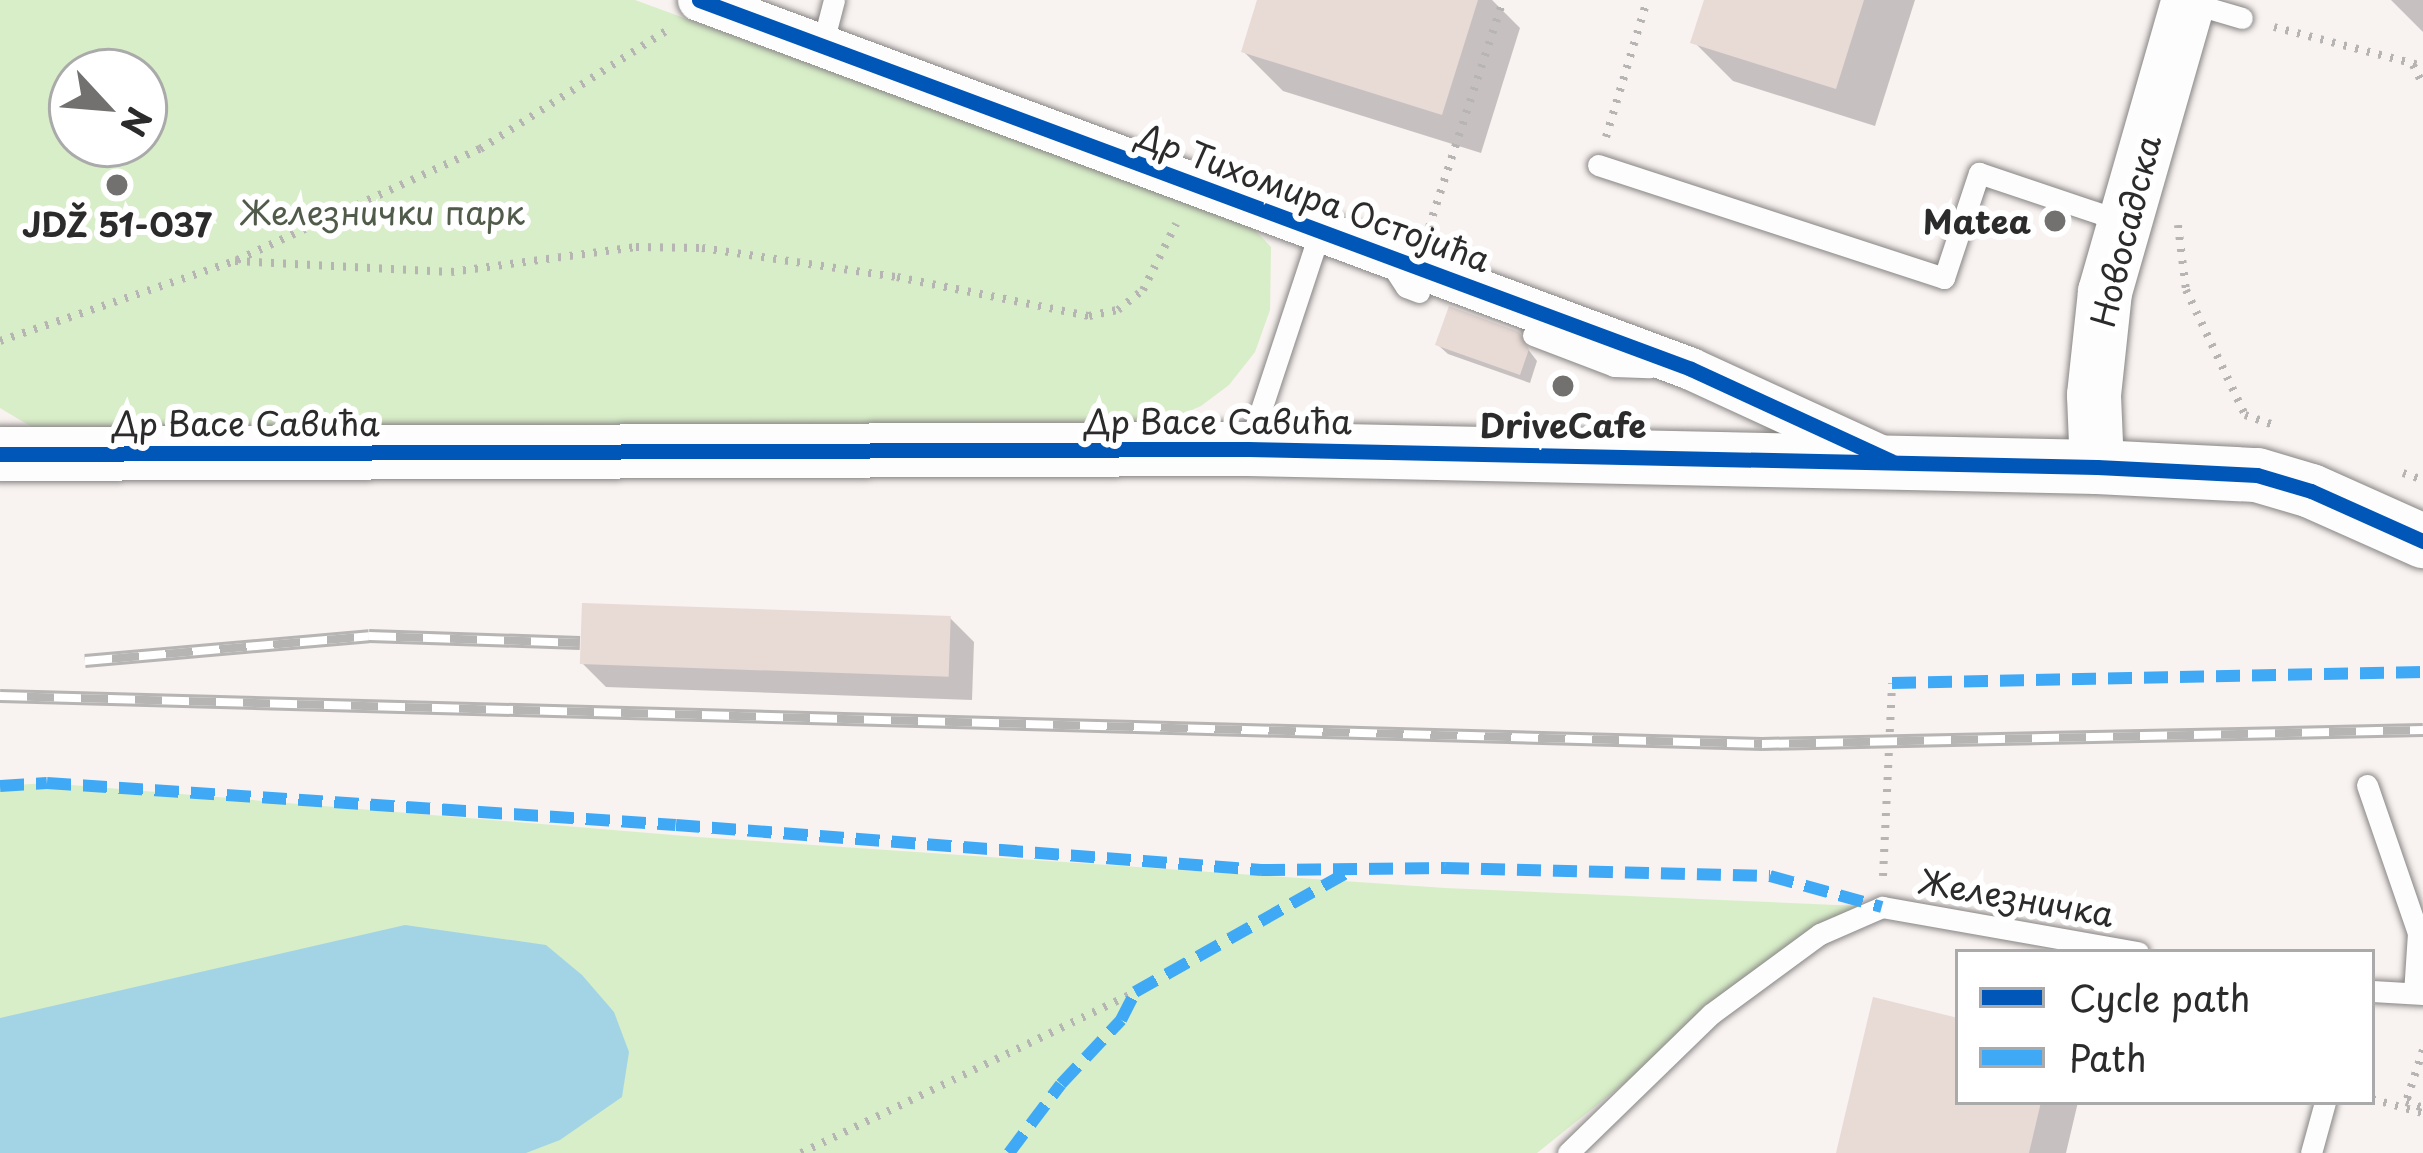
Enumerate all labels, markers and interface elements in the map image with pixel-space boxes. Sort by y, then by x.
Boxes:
north arrow [48,48,168,168]
text: N [109,100,166,145]
street label: Др Тихомира Остојића [1131,114,1497,280]
street label: Новосадска [2082,131,2168,331]
marker: JDŽ 51-037 [104,172,130,198]
park label: Железнички парк [239,192,525,232]
place label: Matea [1923,201,2031,241]
place label: JDŽ 51-037 [21,204,213,244]
marker: Matea [2042,208,2068,234]
marker: DriveCafe [1550,373,1576,399]
street label: Др Васе Савића [1083,401,1353,441]
street label: Др Васе Савића [111,403,381,443]
place label: DriveCafe [1480,405,1646,445]
street label: Железничка [1915,860,2117,934]
legend [1955,949,2375,1105]
text: Cycle path [2069,970,2251,1024]
text: Path [2069,1030,2147,1084]

